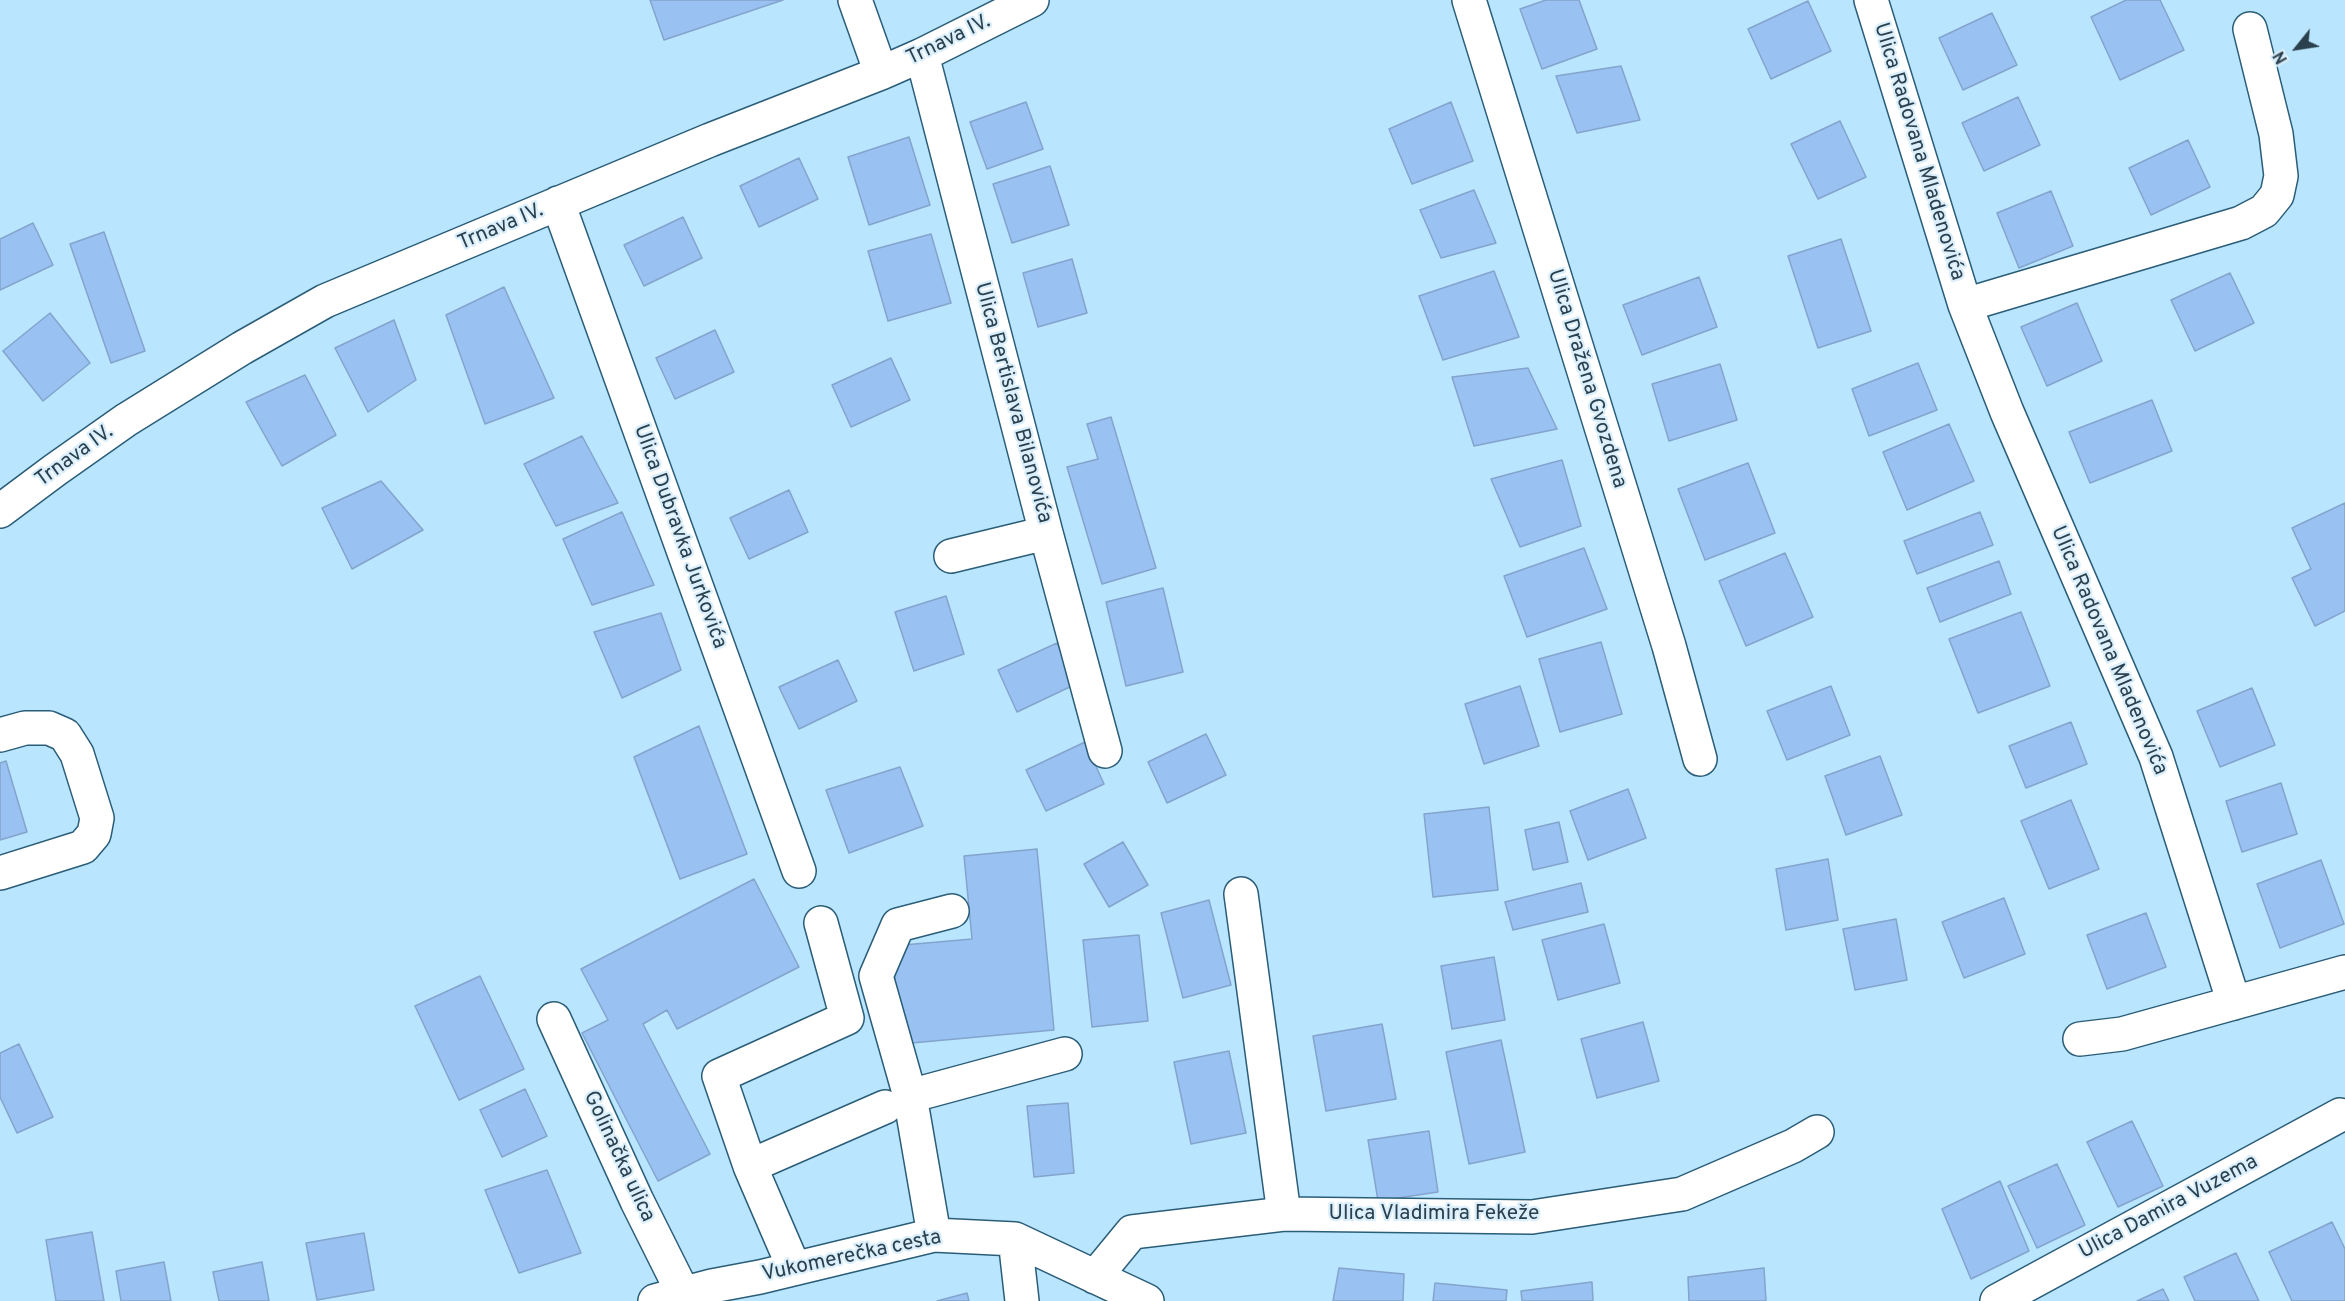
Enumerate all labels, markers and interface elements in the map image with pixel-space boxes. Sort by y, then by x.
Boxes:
street label: Trnava IV. [903,10,995,72]
north arrow [2267,18,2327,78]
street label: Ulica Radovana Mladenovića [1867,20,1969,284]
text: N [2270,47,2293,67]
street label: Trnava IV. [455,199,547,257]
street label: Ulica Dražena Gvozdena [1541,267,1631,491]
street label: Ulica Bertislava Bilanovića [968,280,1056,526]
street label: Trnava IV. [31,420,119,494]
street label: Ulica Dubravka Jurkovića [627,422,731,652]
street label: Ulica Radovana Mladenovića [2044,523,2172,779]
street label: Golinačka ulica [577,1088,659,1226]
street label: Ulica Damira Vuzema [2075,1150,2263,1266]
street label: Ulica Vladimira Fekeže [1329,1202,1539,1228]
street label: Vukomerečka cesta [760,1226,944,1288]

